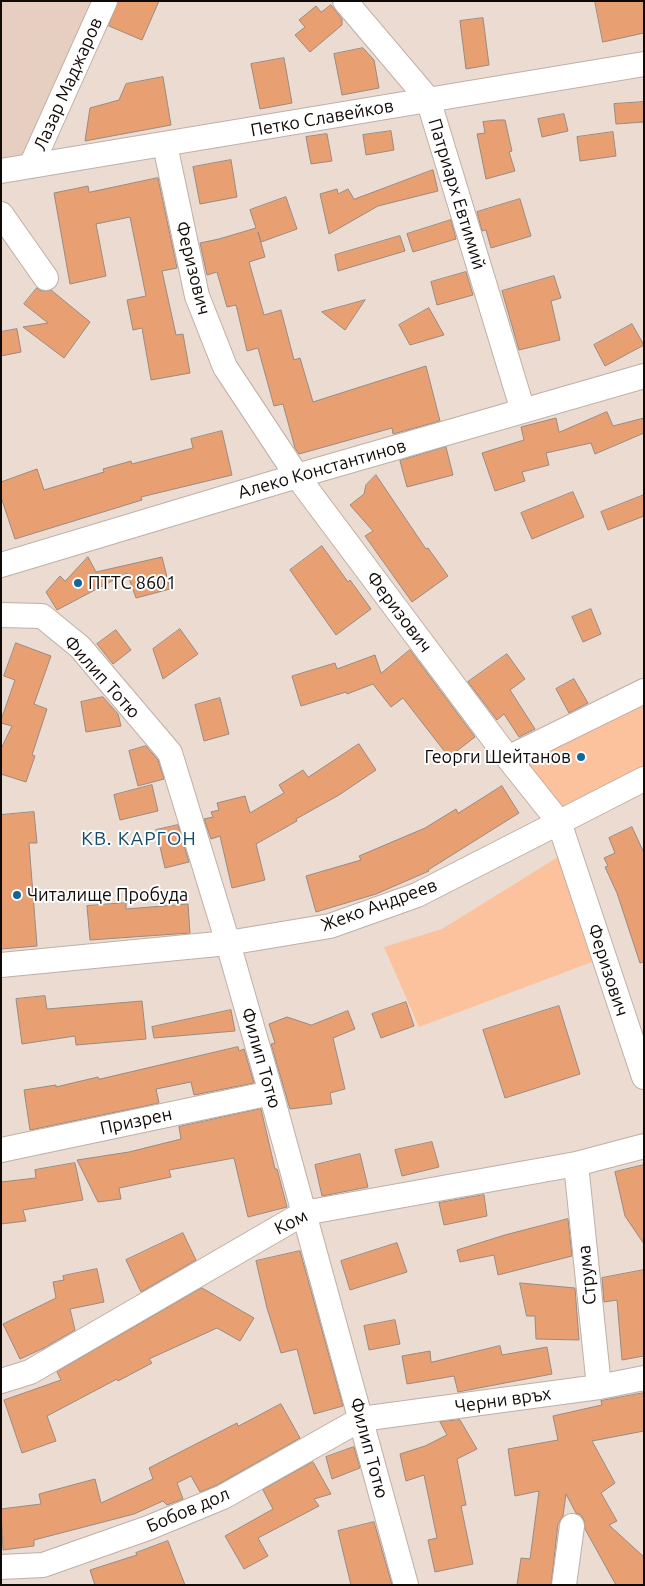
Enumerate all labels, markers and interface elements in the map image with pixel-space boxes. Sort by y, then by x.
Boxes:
street label: Лазар Маджаров [29,14,107,154]
street label: Петко Славейков [249,95,395,141]
street label: Патриарх Евтимий [424,116,490,272]
street label: Феризович [171,219,215,317]
street label: Алеко Константинов [235,435,409,503]
street label: Феризович [362,567,436,657]
place label: ПТТС 8601 [88,572,176,594]
marker: ПТТС 8601 [72,577,84,589]
street label: Филип Тотю [59,631,145,723]
place label: Георги Шейтанов [424,746,571,768]
marker: Георги Шейтанов [575,751,587,763]
district label: КВ. КАРГОН [80,828,198,850]
street label: Жеко Андреев [318,874,440,936]
place label: Читалище Пробуда [27,884,188,906]
marker: Читалище Пробуда [11,889,23,901]
street label: Феризович [583,921,633,1019]
street label: Филип Тотю [236,1005,286,1111]
street label: Призрен [98,1103,174,1139]
street label: Ком [271,1205,311,1239]
street label: Струма [573,1244,601,1306]
street label: Черни връх [453,1383,553,1417]
street label: Филип Тотю [345,1395,393,1501]
street label: Бобов дол [143,1483,233,1537]

